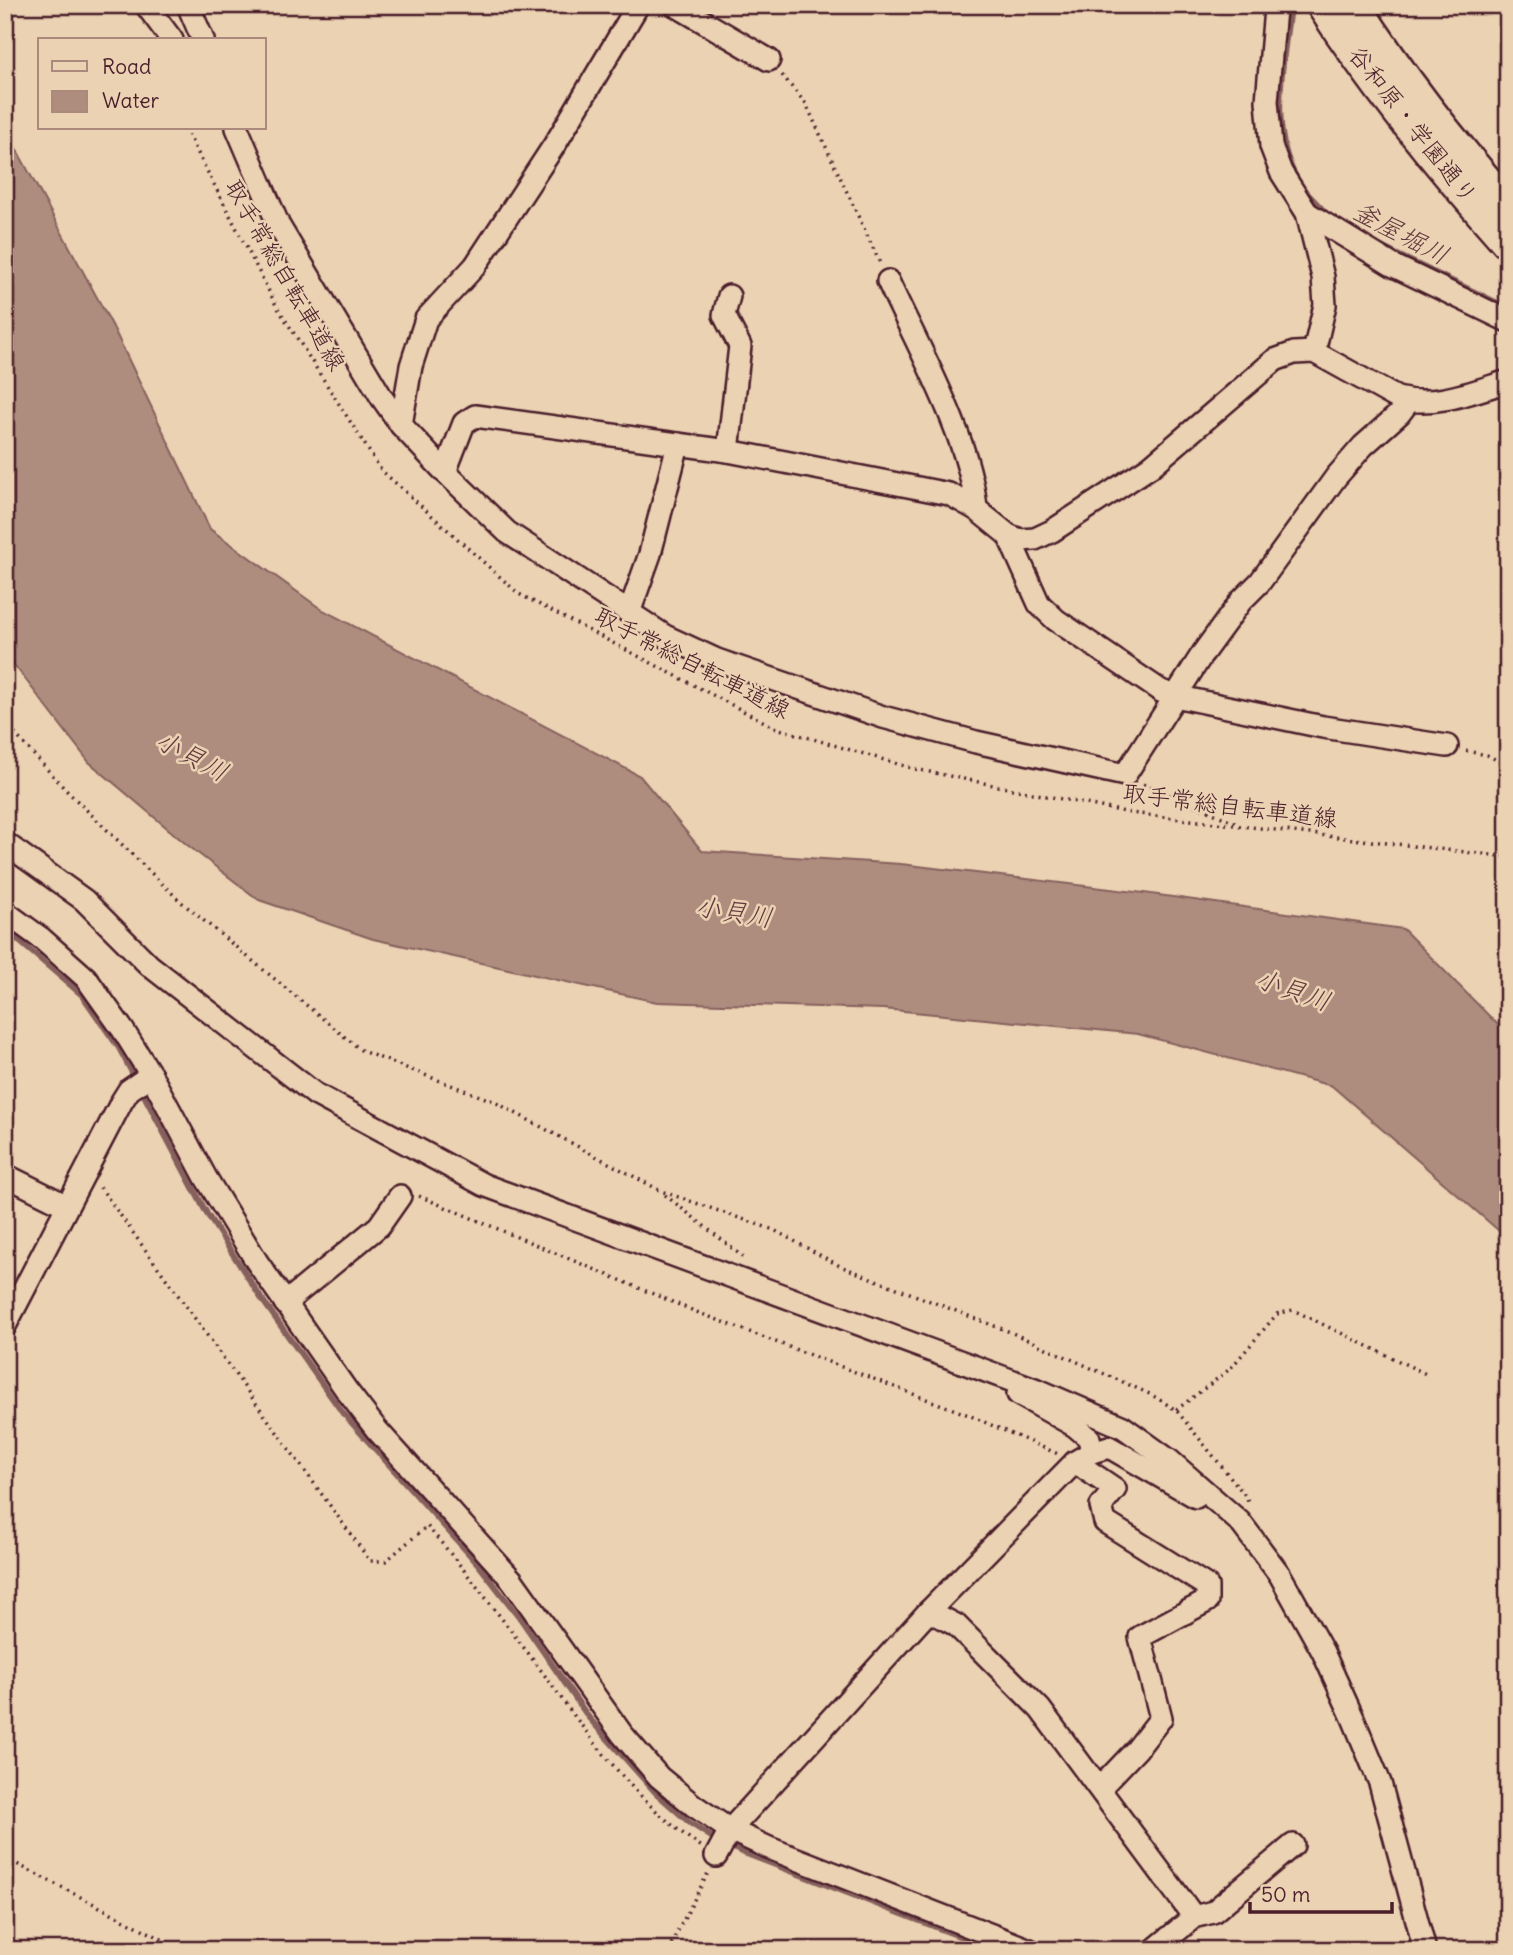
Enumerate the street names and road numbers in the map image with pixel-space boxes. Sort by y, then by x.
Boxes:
street label: 谷和原・学園通り [1343,40,1485,209]
street label: 取手常総自転車道線 [219,173,353,376]
street label: 取手常総自転車道線 [589,600,795,725]
street label: 取手常総自転車道線 [1121,777,1339,833]

